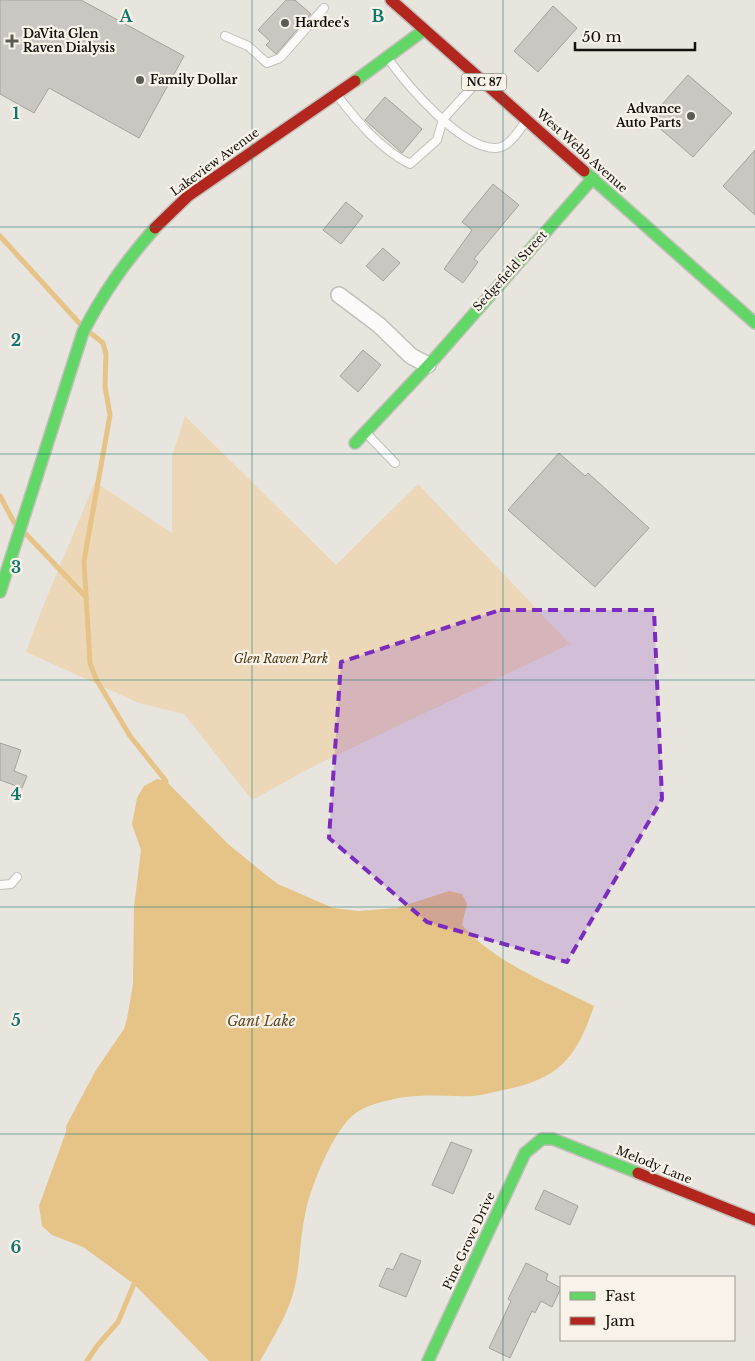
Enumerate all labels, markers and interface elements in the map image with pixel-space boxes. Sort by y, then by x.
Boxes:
text: A [119,6,134,26]
text: B [372,6,385,26]
place label: Hardee's [295,15,350,30]
marker: Hardee's [279,17,291,29]
scale bar [575,20,695,52]
place label: DaVita Glen Raven Dialysis [23,26,115,55]
text: 50 m [582,27,622,46]
marker: DaVita Glen Raven Dialysis [5,34,19,48]
place label: Family Dollar [150,72,237,87]
marker: Family Dollar [134,74,146,86]
road number: NC 87 [462,74,506,90]
place label: Advance Auto Parts [615,101,681,130]
text: 1 [13,103,20,123]
street label: West Webb Avenue [533,105,631,196]
marker: Advance Auto Parts [685,110,697,122]
street label: Lakeview Avenue [168,124,262,199]
street label: Sedgefield Street [470,227,550,314]
text: 2 [11,330,21,350]
text: 3 [11,557,21,577]
park label: Glen Raven Park [234,651,328,666]
text: 4 [11,784,21,804]
text: 5 [11,1010,21,1030]
water label: Gant Lake [227,1012,296,1030]
street label: Melody Lane [614,1142,695,1187]
street label: Pine Grove Drive [439,1189,498,1292]
text: 6 [11,1237,22,1257]
legend [560,1276,735,1341]
text: Fast [605,1286,636,1305]
text: Jam [603,1311,635,1330]

